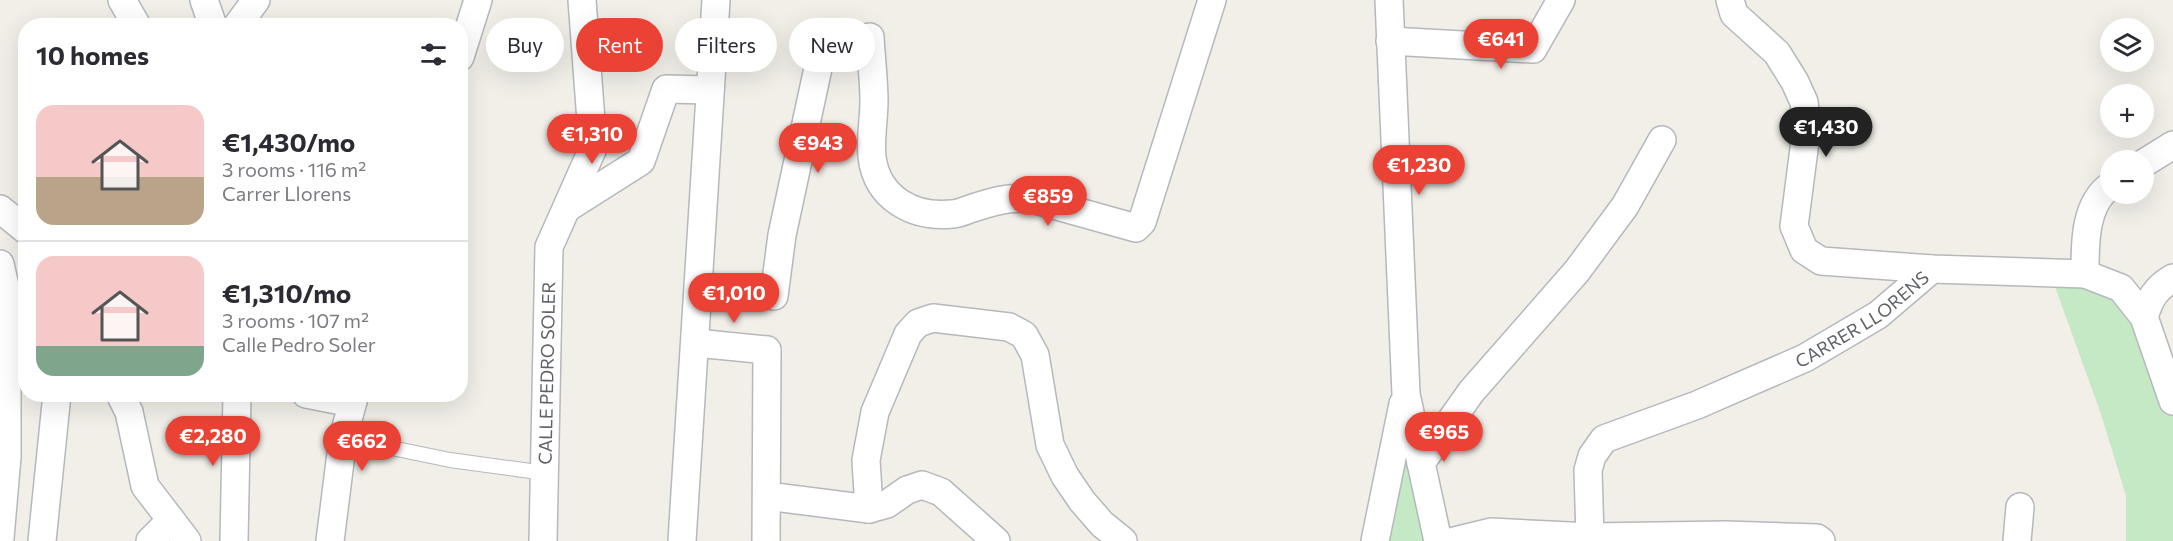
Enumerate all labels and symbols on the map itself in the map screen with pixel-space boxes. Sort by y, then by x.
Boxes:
pin: €641 [1465,19,1537,70]
pin: €1,430 [1777,107,1875,158]
pin: €1,310 [543,114,641,165]
pin: €943 [782,123,854,174]
pin: €1,230 [1370,145,1468,196]
pin: €859 [1012,176,1084,227]
street label: CARRER LLORENS [1792,266,1933,372]
pin: €1,010 [685,273,783,324]
street label: CALLE PEDRO SOLER [534,281,559,465]
pin: €965 [1408,412,1480,463]
pin: €2,280 [164,416,262,467]
pin: €662 [326,421,398,472]

